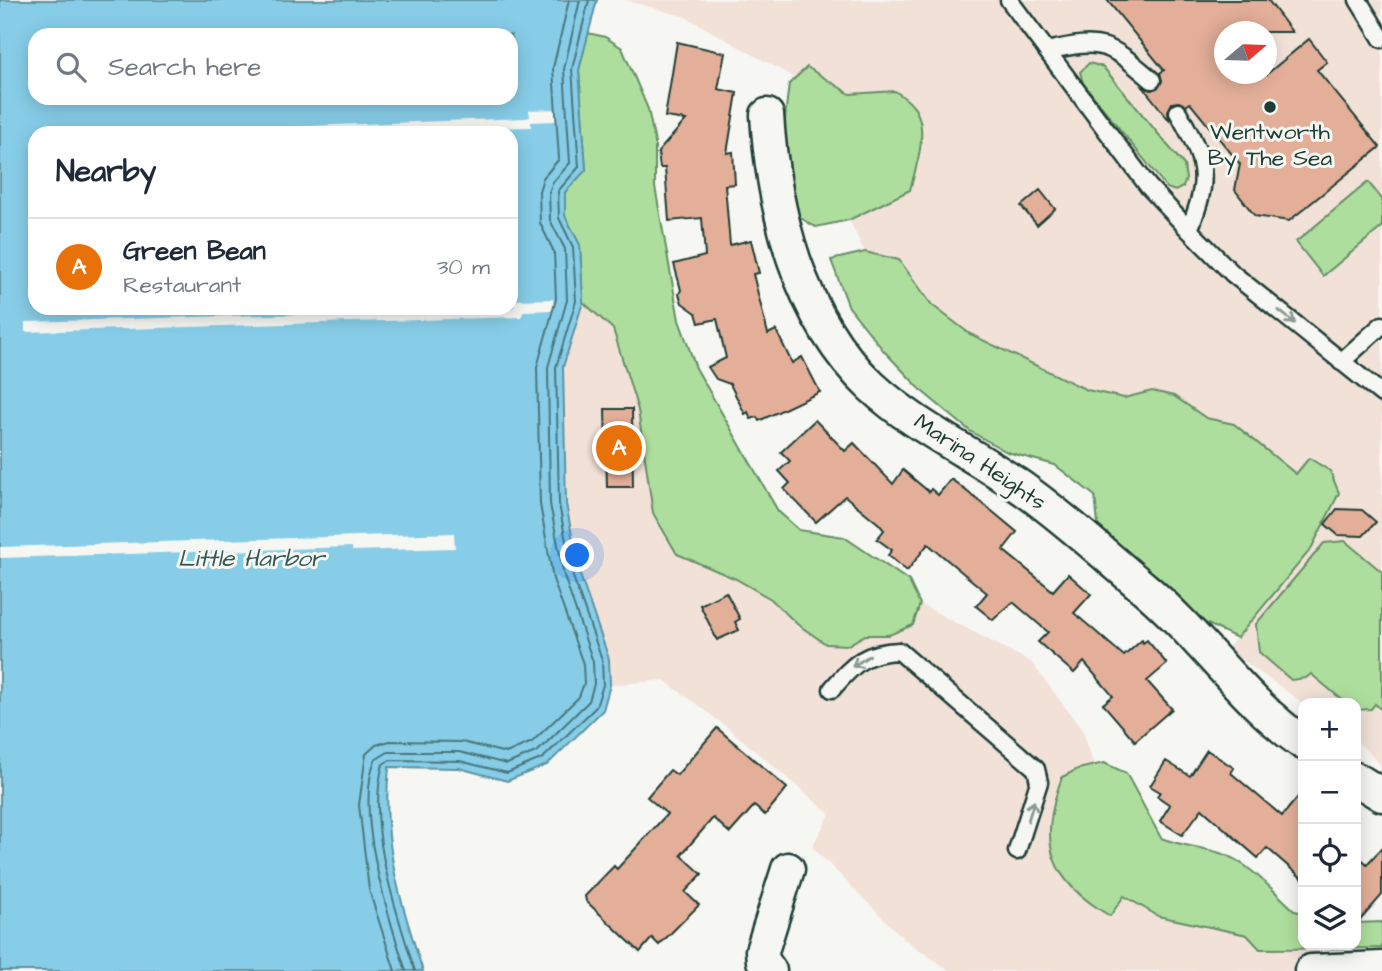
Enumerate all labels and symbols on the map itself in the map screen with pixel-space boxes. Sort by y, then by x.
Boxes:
north arrow [1214,21,1277,84]
marker: Wentworth By The Sea [1262,99,1278,115]
place label: Wentworth By The Sea [1208,116,1333,175]
one-way arrow [1277,309,1295,325]
street label: Marina Heights [907,406,1052,519]
pin: A [596,422,642,474]
your location [560,538,594,572]
water label: Little Harbor [178,542,327,576]
one-way arrow [852,654,871,669]
one-way arrow [1026,800,1039,822]

